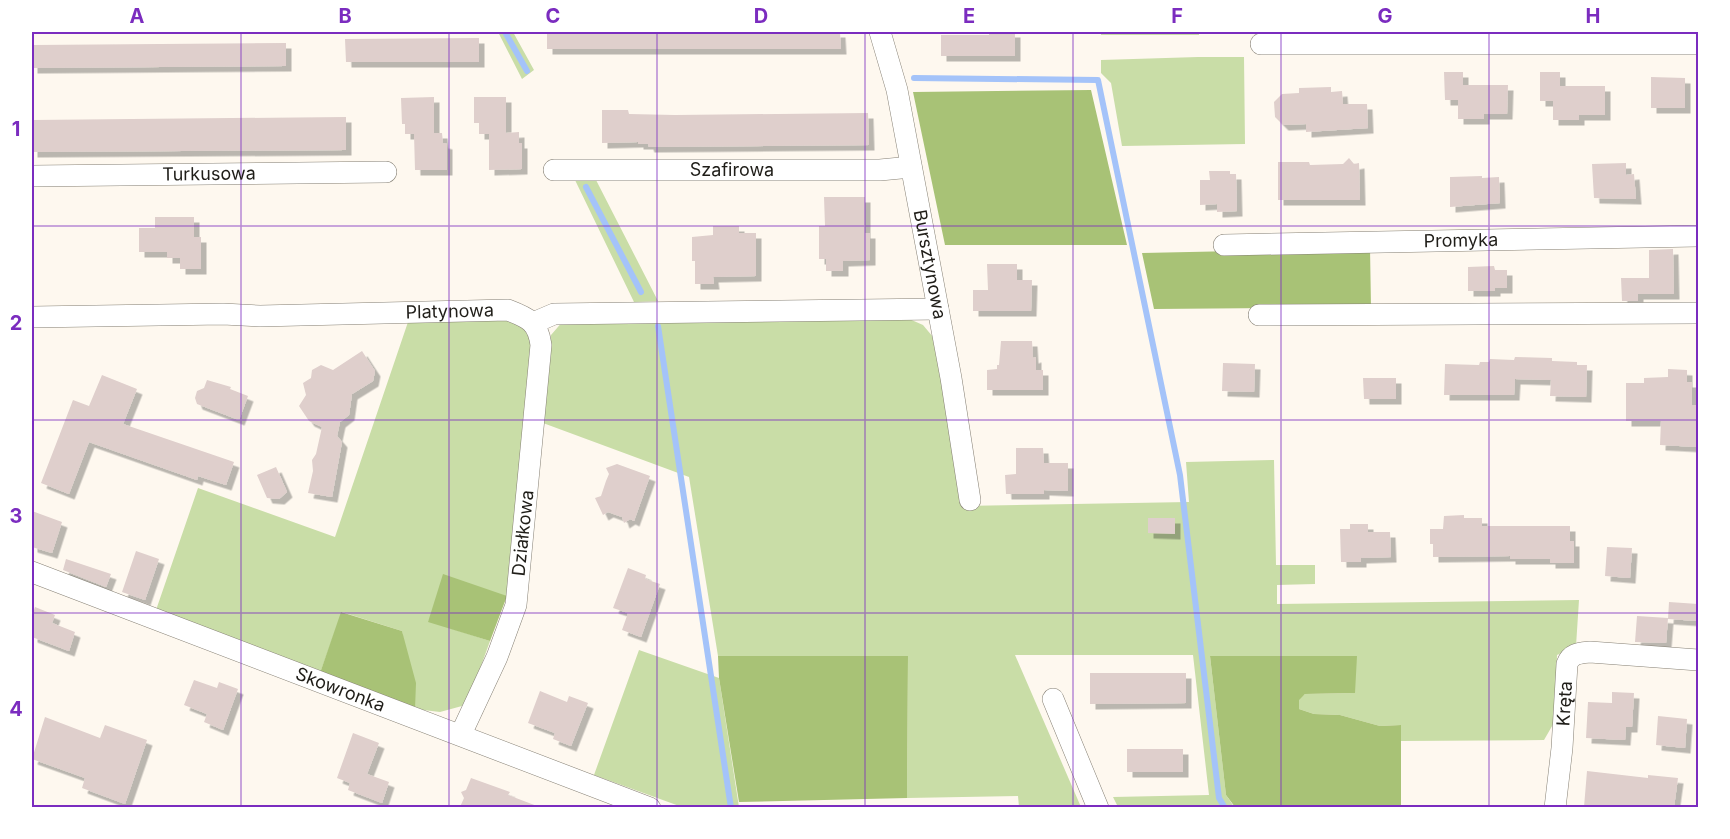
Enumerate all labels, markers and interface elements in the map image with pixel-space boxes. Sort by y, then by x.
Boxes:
text: A [130,4,145,28]
text: B [338,4,352,28]
text: C [546,4,560,28]
text: D [754,4,768,28]
text: E [963,4,975,28]
text: F [1171,4,1183,28]
text: G [1377,4,1393,28]
text: H [1586,4,1600,28]
text: 1 [12,117,20,141]
street label: Szafirowa [690,159,774,180]
street label: Turkusowa [162,162,256,185]
street label: Bursztynowa [910,208,951,321]
street label: Promyka [1423,229,1498,251]
street label: Platynowa [405,299,494,322]
text: 2 [10,311,22,335]
street label: Działkowa [508,489,537,577]
text: 3 [10,504,22,528]
street label: Skowronka [293,663,388,716]
street label: Kręta [1552,680,1576,727]
text: 4 [9,697,23,721]

